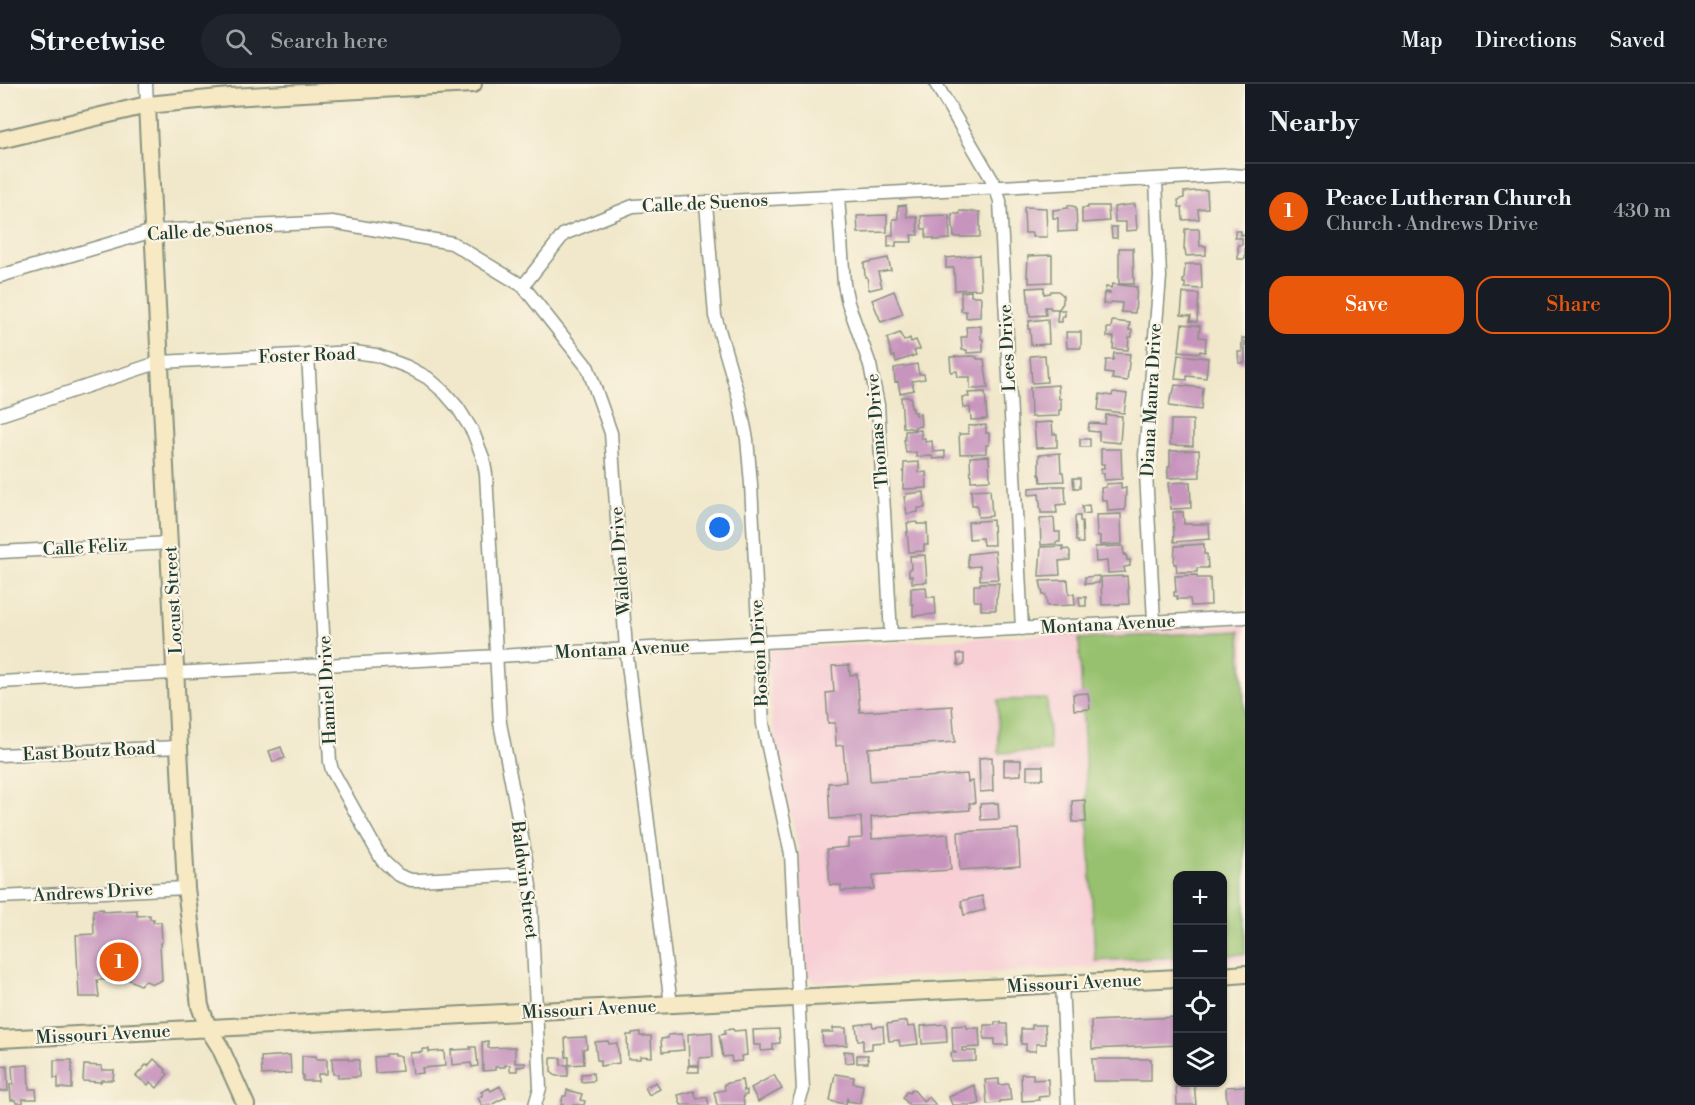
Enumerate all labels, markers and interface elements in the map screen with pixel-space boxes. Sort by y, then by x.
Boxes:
search box [201,14,621,68]
text: Streetwise [30,24,165,59]
icon: search [222,25,255,58]
text: Search here [270,28,388,55]
text: Map [1401,28,1443,54]
text: Directions [1476,28,1577,54]
text: Saved [1610,28,1665,54]
text: Nearby [1269,107,1359,139]
text: Peace Lutheran Church [1326,185,1572,212]
street label: Calle de Suenos [641,189,769,218]
text: 1 [1284,199,1293,224]
text: 430 m [1613,199,1671,224]
text: Church · Andrews Drive [1326,212,1538,237]
street label: Calle de Suenos [146,215,274,246]
button: Save [1269,276,1464,334]
button: Share [1476,276,1671,334]
street label: Lees Drive [994,304,1021,392]
street label: Diana Maura Drive [1136,322,1167,478]
street label: Foster Road [258,342,357,369]
street label: Thomas Drive [861,372,894,489]
street label: Walden Drive [605,506,636,617]
your location [705,513,734,542]
street label: Calle Feliz [42,534,128,561]
street label: Locust Street [159,545,188,655]
street label: Boston Drive [745,599,774,708]
street label: Montana Avenue [1040,609,1176,640]
street label: Montana Avenue [554,634,690,665]
street label: Hamiel Drive [313,635,342,745]
street label: East Boutz Road [22,736,157,766]
street label: Baldwin Street [506,819,543,941]
map controls [1173,871,1227,1087]
button: + [1173,871,1227,925]
street label: Andrews Drive [31,878,154,907]
button: − [1173,925,1227,979]
pin: 1 [100,940,138,984]
street label: Missouri Avenue [1006,968,1142,999]
button: locate [1173,979,1227,1033]
street label: Missouri Avenue [521,994,657,1025]
street label: Missouri Avenue [35,1019,171,1050]
button: layers [1173,1033,1227,1087]

